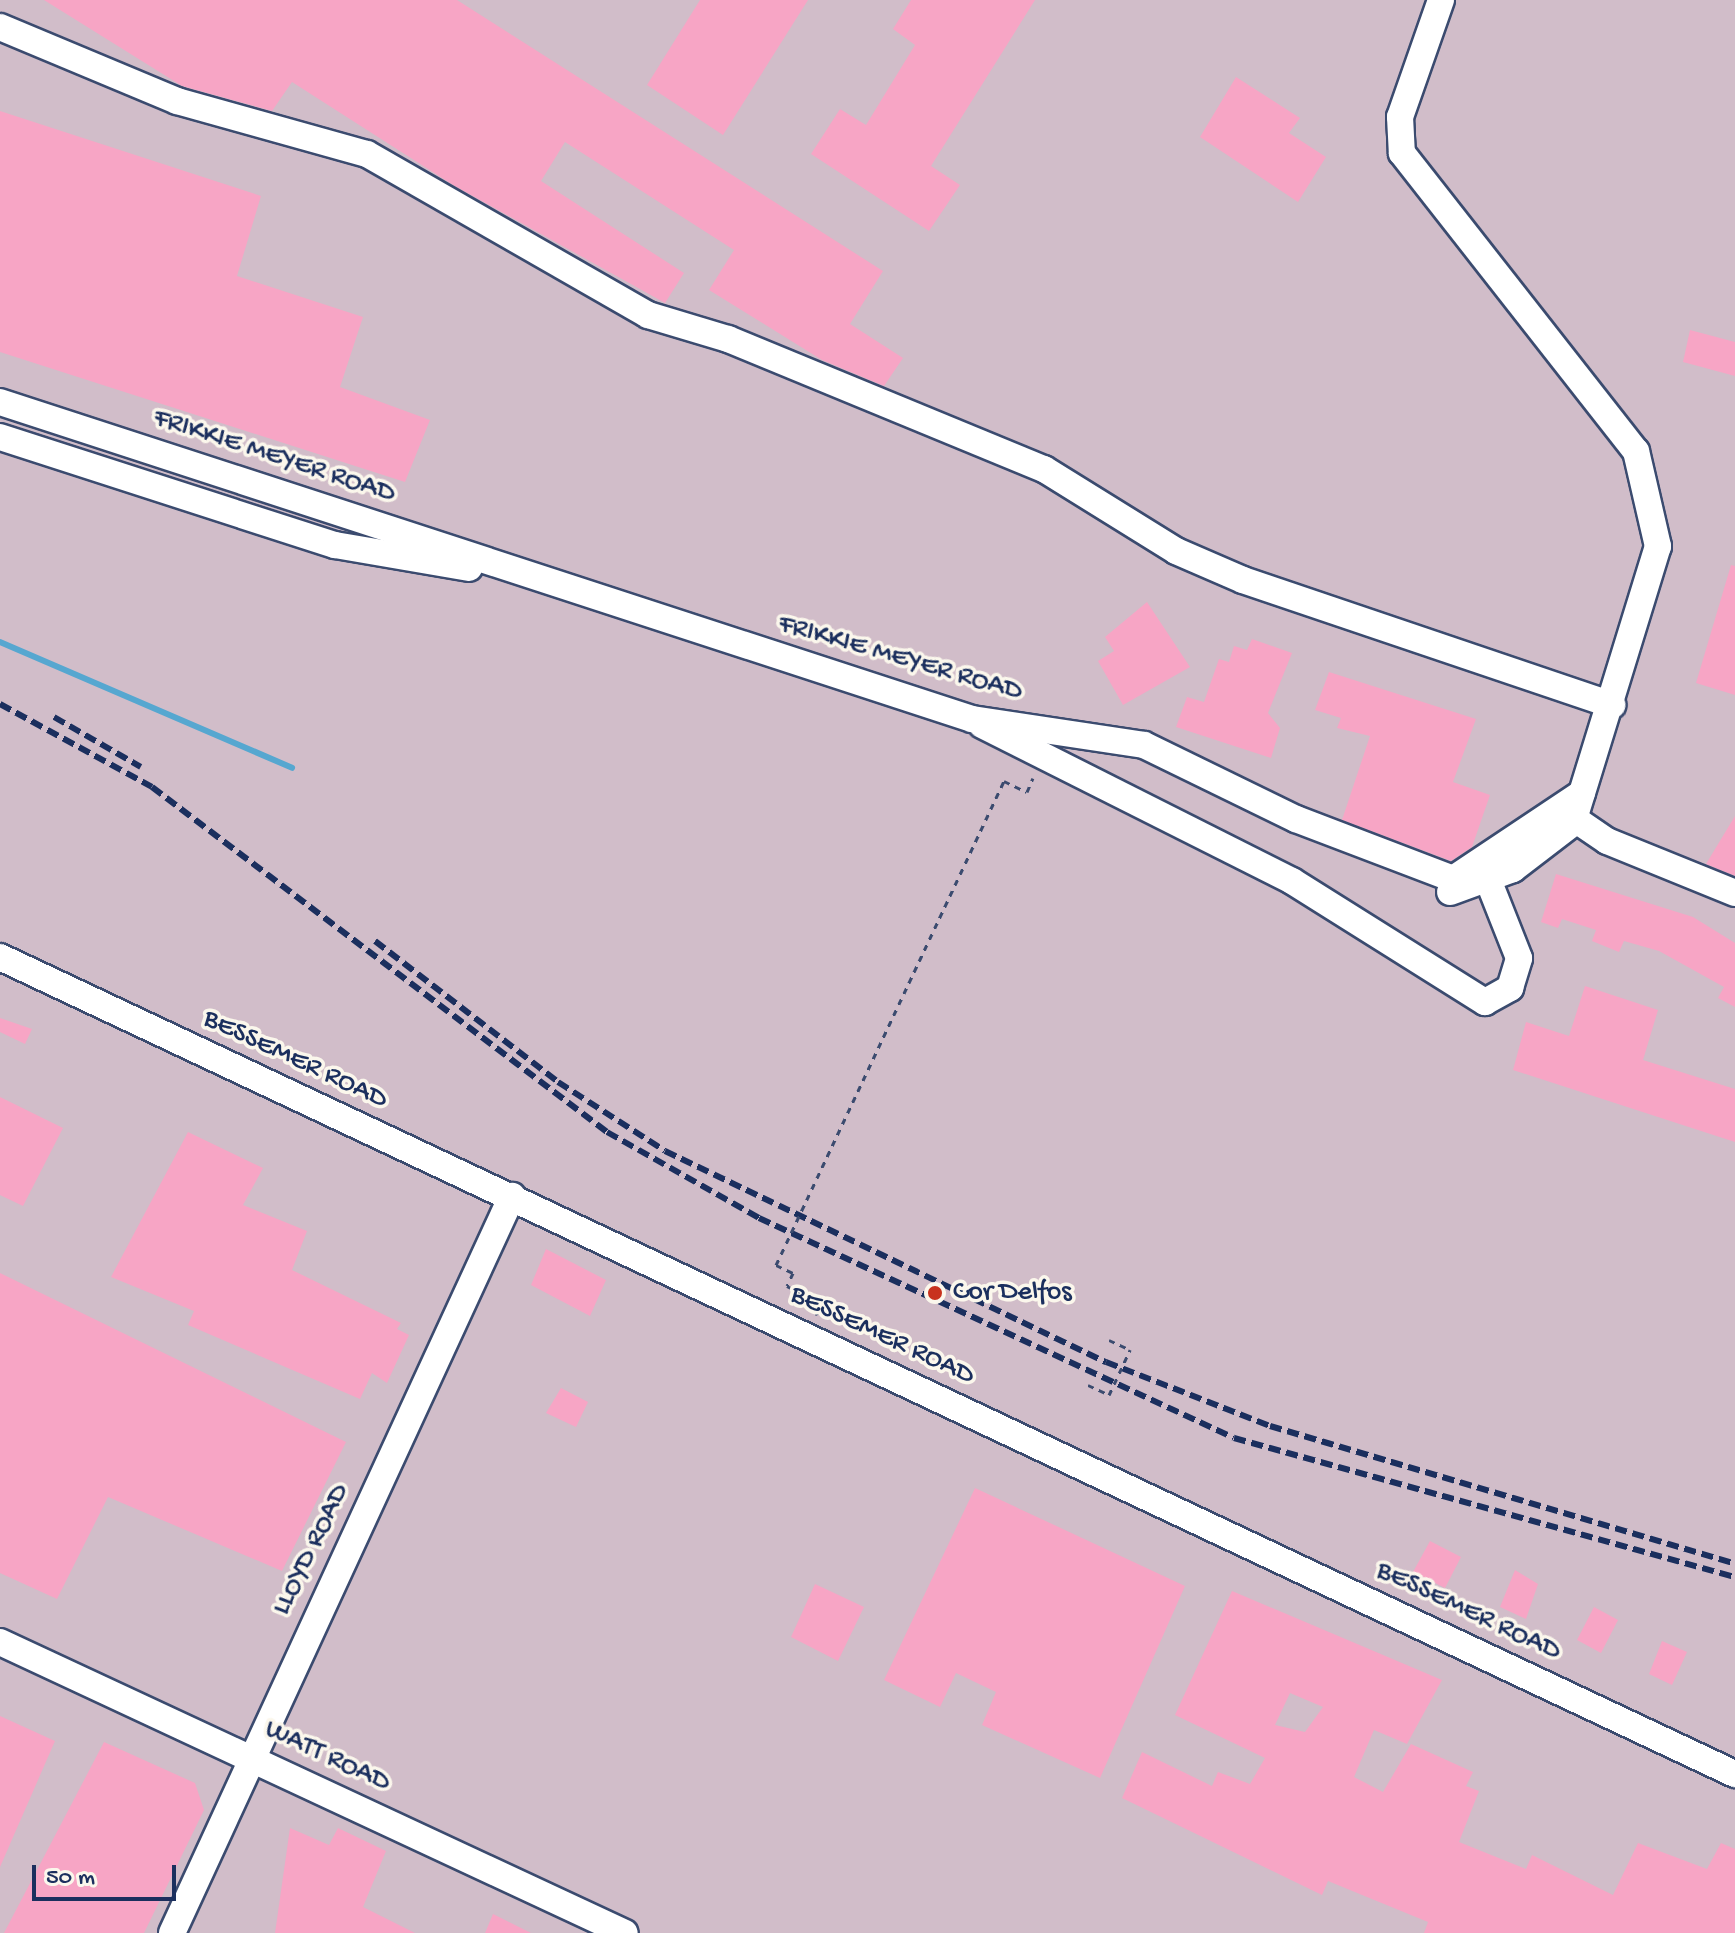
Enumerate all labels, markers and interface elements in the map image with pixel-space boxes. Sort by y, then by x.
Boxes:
street label: FRIKKIE MEYER ROAD [149,402,399,512]
street label: FRIKKIE MEYER ROAD [774,608,1026,710]
street label: BESSEMER ROAD [197,1003,393,1117]
place label: Cor Delfos [953,1276,1072,1310]
street label: BESSEMER ROAD [784,1279,980,1393]
marker: Cor Delfos [924,1282,946,1304]
street label: LLOYD ROAD [266,1479,358,1621]
street label: BESSEMER ROAD [1370,1555,1566,1669]
street label: WATT ROAD [259,1713,395,1801]
scale bar [36,1849,180,1899]
text: 50 m [46,1864,95,1893]

